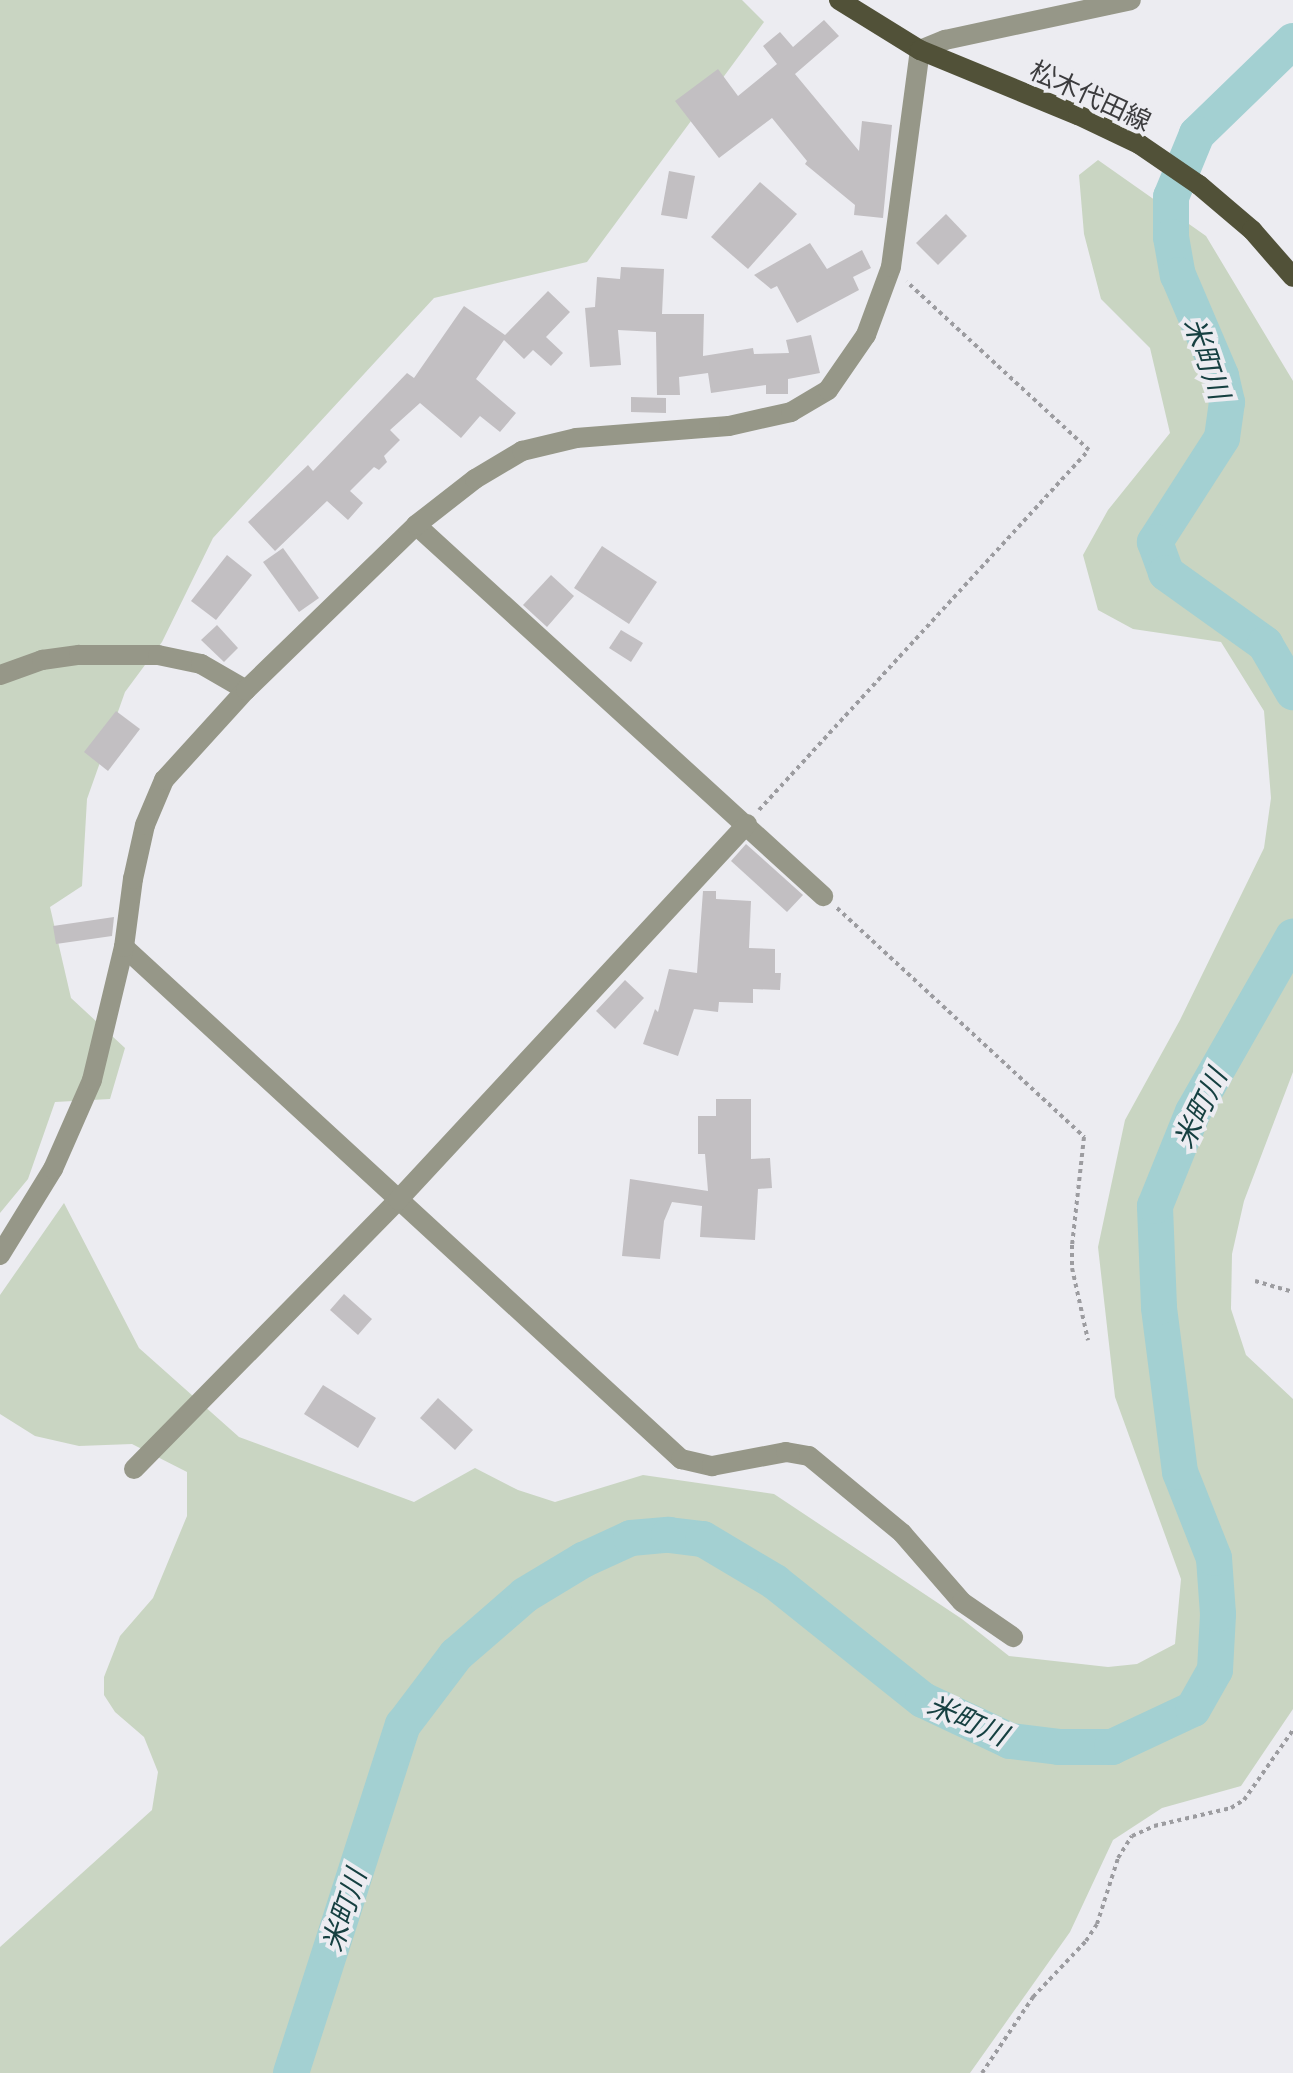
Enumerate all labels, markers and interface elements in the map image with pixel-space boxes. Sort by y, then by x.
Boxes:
street label: 松木代田線 [1025,53,1157,137]
water label: 米町川 [1178,313,1238,403]
water label: 米町川 [1165,1063,1233,1153]
water label: 米町川 [923,1687,1013,1751]
water label: 米町川 [314,1865,372,1955]

